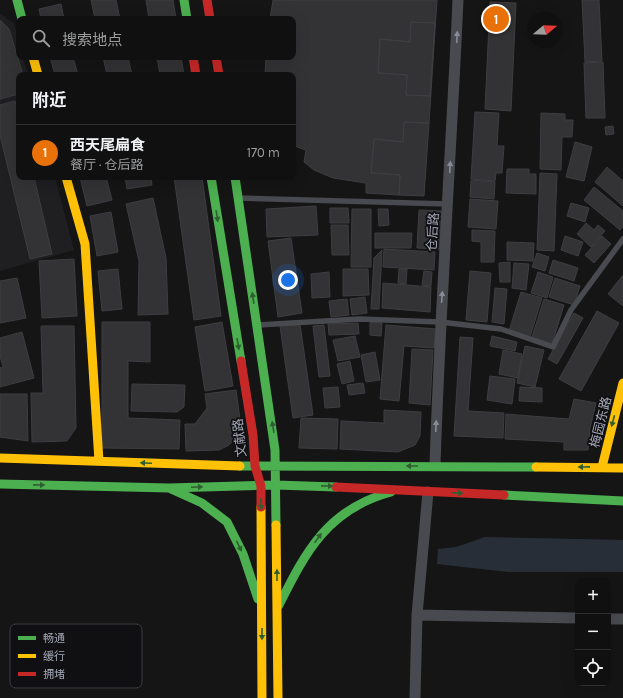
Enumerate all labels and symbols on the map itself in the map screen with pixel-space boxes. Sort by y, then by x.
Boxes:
pin: 1 [483,4,509,34]
north arrow [527,12,563,48]
one-way arrow [453,31,460,43]
one-way arrow [447,160,453,173]
one-way arrow [214,209,220,222]
street label: 仓后路 [424,212,441,252]
your location [278,270,298,290]
one-way arrow [438,291,445,303]
one-way arrow [250,292,256,305]
one-way arrow [236,338,242,350]
street label: 梅园东路 [587,395,614,449]
one-way arrow [610,415,616,427]
street label: 文献路 [230,418,249,458]
one-way arrow [433,420,440,432]
one-way arrow [270,421,276,433]
one-way arrow [140,459,152,466]
one-way arrow [405,463,418,469]
one-way arrow [577,464,590,470]
one-way arrow [33,482,46,488]
one-way arrow [191,483,203,490]
one-way arrow [321,483,333,490]
one-way arrow [451,490,463,497]
one-way arrow [258,498,264,511]
one-way arrow [314,532,322,543]
one-way arrow [236,540,242,552]
one-way arrow [274,568,280,581]
legend [10,624,142,688]
one-way arrow [259,628,265,641]
text: 畅通 [43,632,65,645]
text: 缓行 [43,650,65,663]
text: 拥堵 [43,668,65,681]

